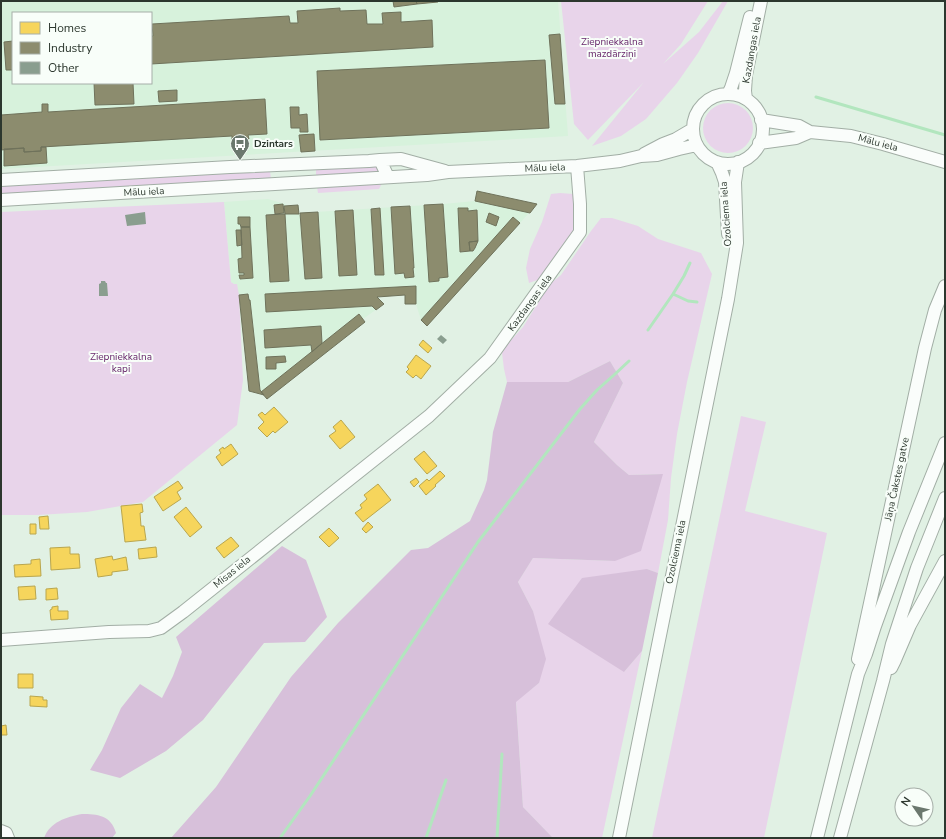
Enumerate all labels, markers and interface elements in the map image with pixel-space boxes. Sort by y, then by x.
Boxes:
legend [12,12,152,84]
street label: Kazdangas iela [739,16,765,84]
text: Homes [48,20,86,36]
park label: Ziepniekkalna mazdārziņi [581,35,643,61]
text: Industry [48,40,93,56]
text: Other [48,60,80,76]
street label: Mālu iela [856,131,900,155]
bus stop icon: Dzintars [229,133,251,161]
place label: Dzintars [254,137,293,151]
street label: Mālu iela [524,160,566,176]
street label: Ozolciema iela [717,181,735,247]
street label: Mālu iela [123,184,165,200]
street label: Kazdangas iela [505,272,555,334]
park label: Ziepniekkalna kapi [90,350,152,376]
street label: Jāņa Čakstes gatve [881,436,913,523]
street label: Ozolciema iela [662,519,690,585]
street label: Misas iela [210,553,254,591]
north arrow [894,787,934,827]
text: N [898,794,915,809]

